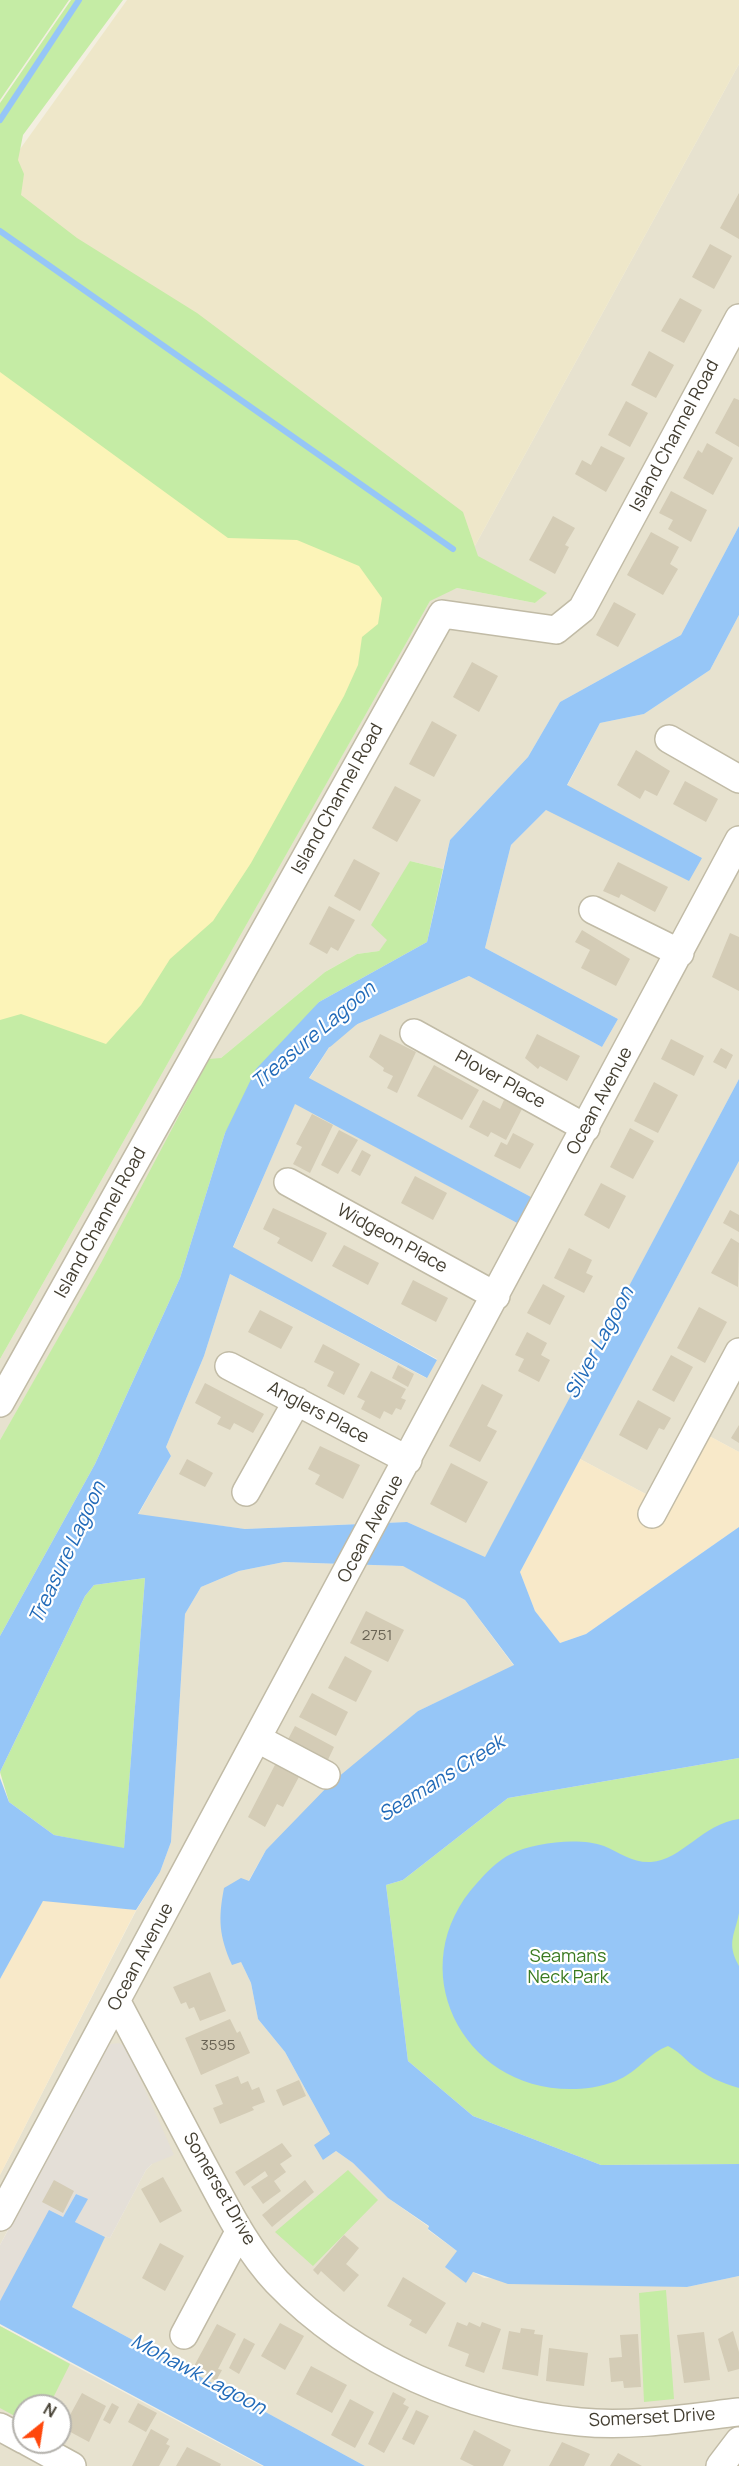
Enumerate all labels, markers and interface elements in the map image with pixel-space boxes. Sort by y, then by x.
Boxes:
street label: Island Channel Road [626,356,724,516]
street label: Island Channel Road [288,720,388,878]
water label: Treasure Lagoon [247,977,381,1095]
street label: Ocean Avenue [563,1043,637,1159]
street label: Plover Place [451,1046,549,1114]
street label: Island Channel Road [51,1144,151,1302]
street label: Widgeon Place [333,1200,451,1278]
water label: Silver Lagoon [561,1283,639,1403]
street label: Anglers Place [264,1377,372,1449]
street label: Ocean Avenue [334,1471,408,1587]
water label: Treasure Lagoon [25,1478,111,1628]
house number: 2751 [362,1627,392,1645]
water label: Seamans Creek [375,1731,509,1827]
street label: Ocean Avenue [104,1899,178,2015]
park label: Seamans Neck Park [527,1946,609,1988]
house number: 3595 [201,2037,235,2055]
street label: Somerset Drive [178,2129,260,2249]
water label: Mohawk Lagoon [126,2329,270,2421]
north arrow [12,2394,72,2454]
text: N [40,2398,60,2423]
street label: Somerset Drive [588,2404,716,2432]

